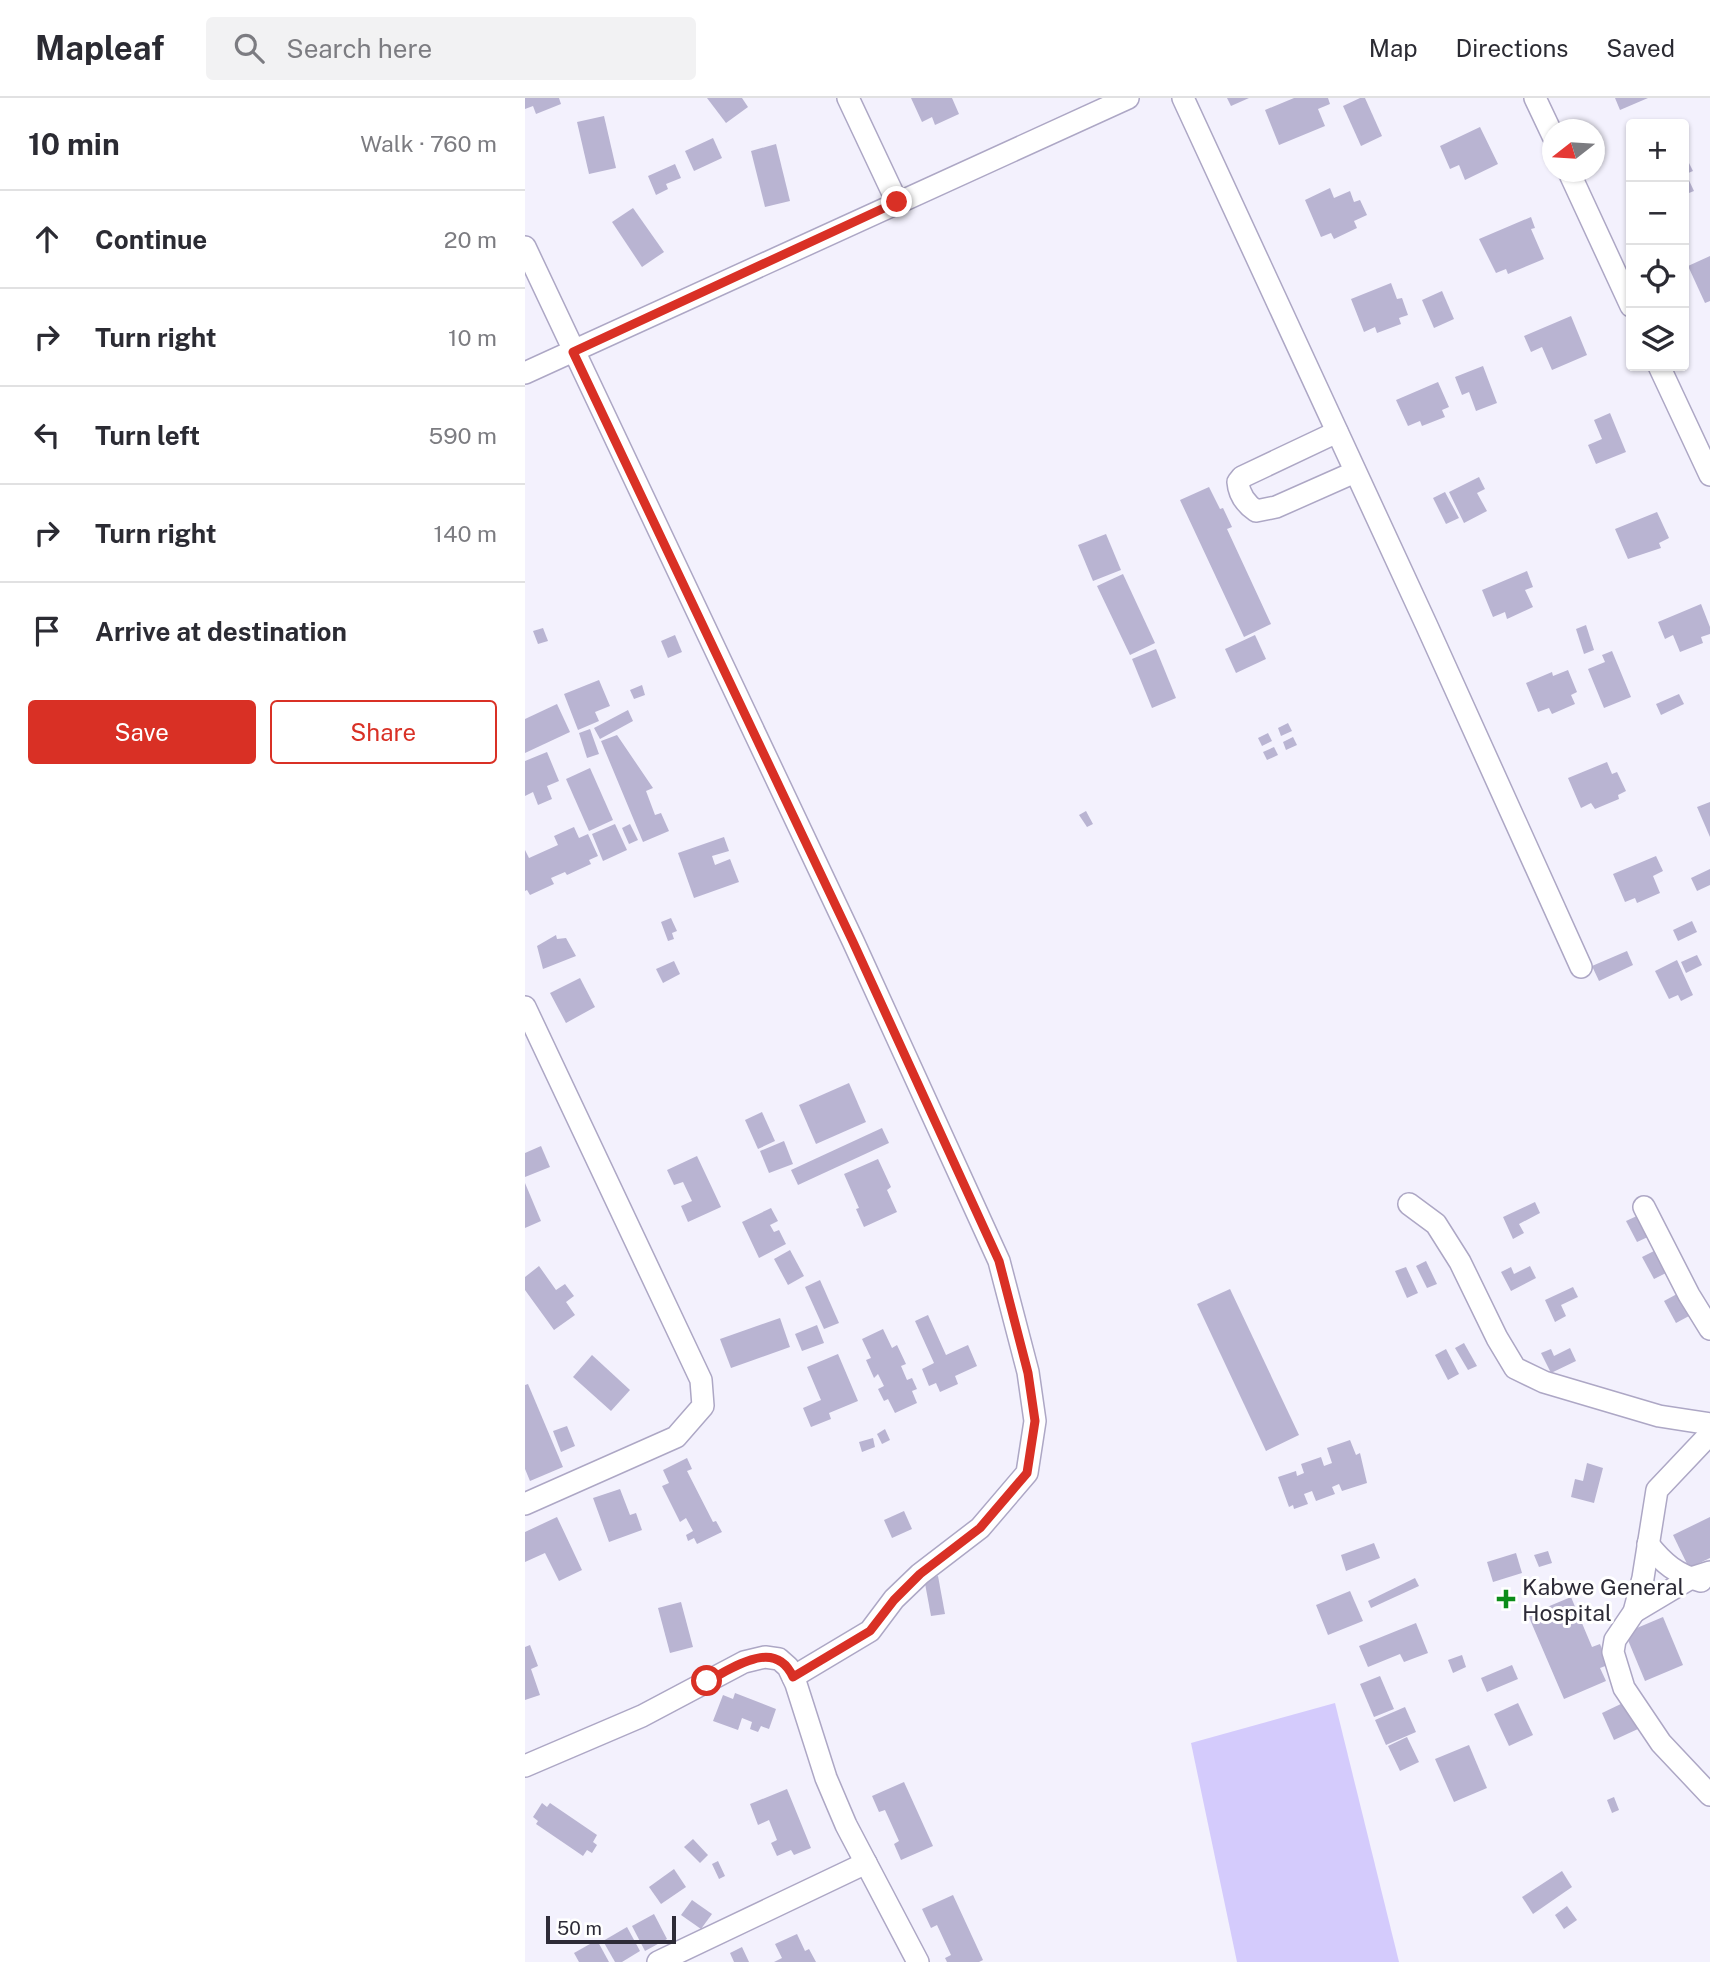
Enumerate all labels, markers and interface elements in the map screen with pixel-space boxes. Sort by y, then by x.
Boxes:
search box [206,17,696,80]
text: Mapleaf [35,29,164,67]
icon: search [230,29,268,67]
text: Search here [286,33,432,64]
text: Map [1369,34,1418,62]
text: Directions [1456,34,1568,62]
text: Saved [1606,34,1675,62]
north arrow [1542,119,1605,182]
map controls [1626,119,1689,371]
button: + [1626,119,1689,182]
text: 10 min [28,126,120,162]
text: Walk · 760 m [360,130,497,157]
button: − [1626,182,1689,245]
route end [881,186,912,217]
icon: ahead [28,220,66,258]
text: Continue [95,224,207,255]
text: 20 m [444,226,497,253]
button: locate [1626,245,1689,308]
button: layers [1626,308,1689,371]
icon: right [28,318,66,356]
text: Turn right [95,322,217,353]
text: 10 m [448,324,497,351]
icon: left [28,416,66,454]
text: Turn left [95,420,200,451]
text: 590 m [428,422,497,449]
icon: right [28,514,66,552]
text: Turn right [95,518,217,549]
text: 140 m [434,520,497,547]
icon: arrive [28,612,66,650]
text: Arrive at destination [95,616,347,647]
button: Save [28,700,256,764]
button: Share [270,700,497,764]
place label: Kabwe General Hospital [1522,1573,1684,1626]
marker: Kabwe General Hospital [1496,1589,1516,1609]
route start [691,1665,722,1696]
scale bar [546,1913,675,1945]
text: 50 m [557,1917,602,1939]

